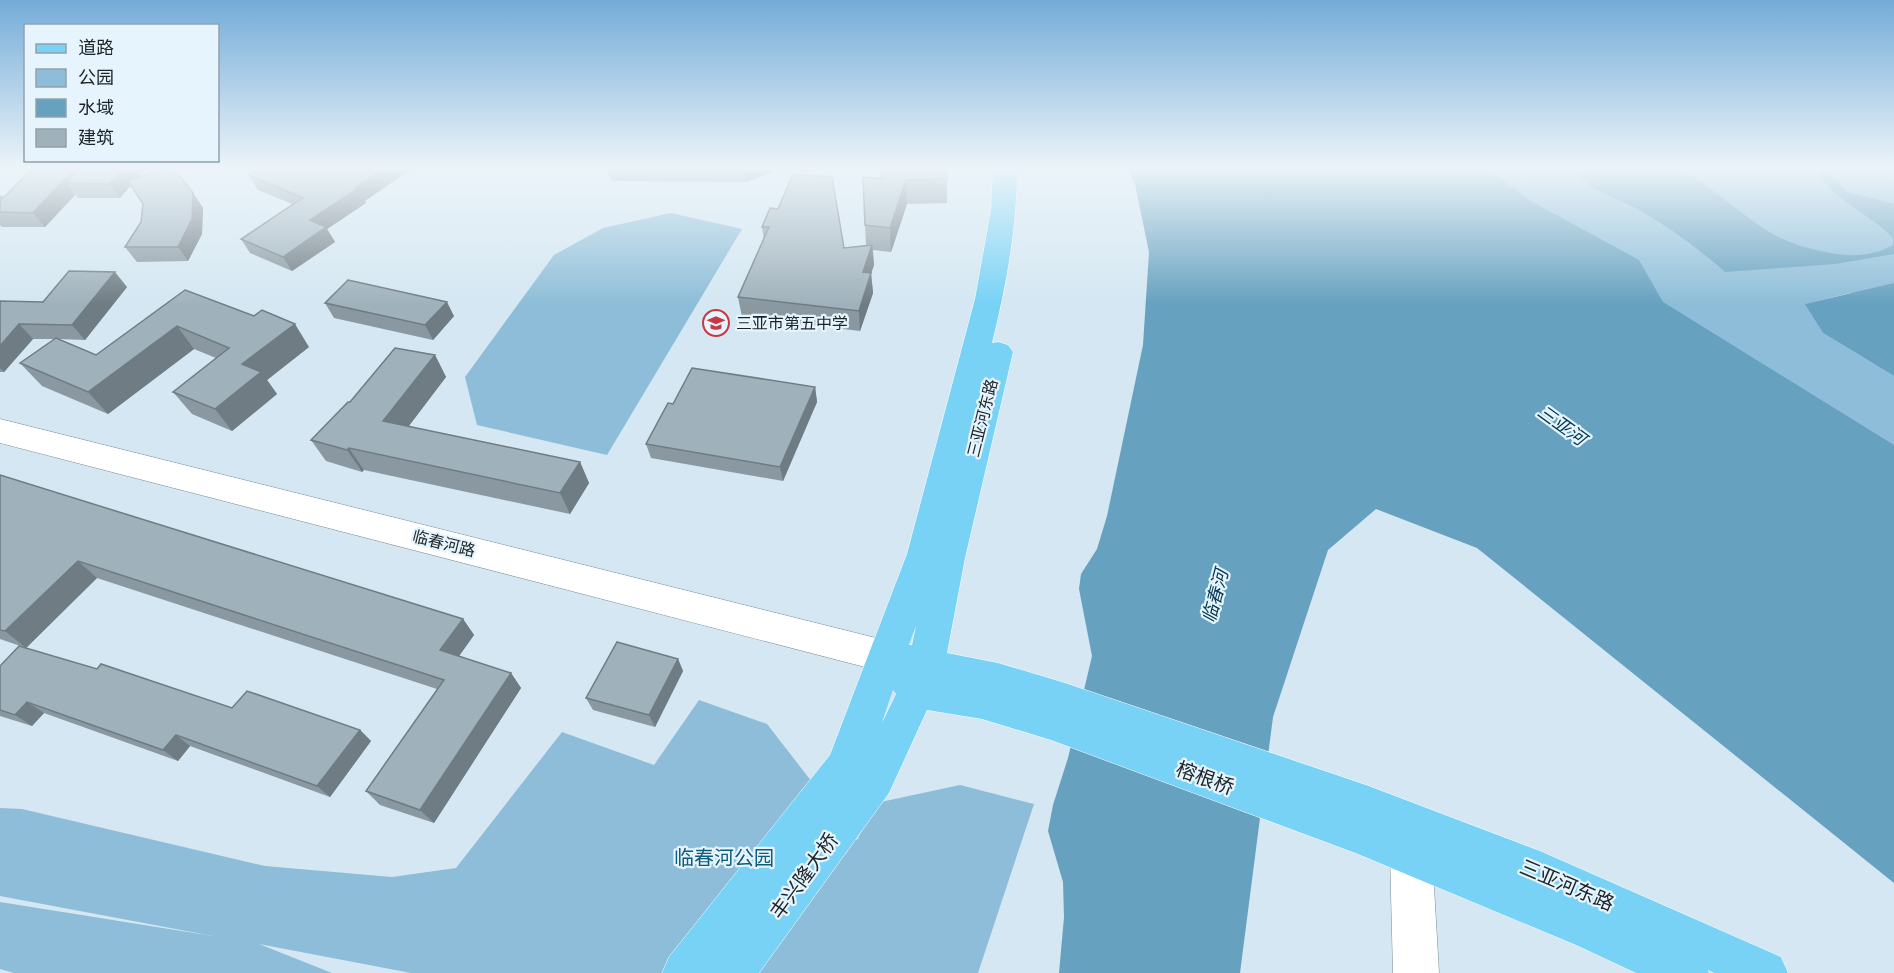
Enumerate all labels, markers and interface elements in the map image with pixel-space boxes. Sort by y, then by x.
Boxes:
legend [24,24,219,162]
text: 道路 [78,36,114,59]
text: 公园 [78,66,114,89]
text: 水域 [78,96,114,119]
text: 建筑 [78,126,114,149]
school or university icon: 三亚市第五中学 [701,308,731,338]
place label: 三亚市第五中学 [736,313,848,333]
street label: 三亚河东路 [963,377,1001,459]
water label: 三亚河 [1533,400,1593,452]
street label: 临春河路 [411,526,477,560]
water label: 临春河 [1197,564,1234,625]
street label: 榕根桥 [1172,756,1238,800]
street label: 丰兴隆大桥 [764,828,844,924]
park label: 临春河公园 [674,845,774,871]
street label: 三亚河东路 [1516,853,1618,917]

